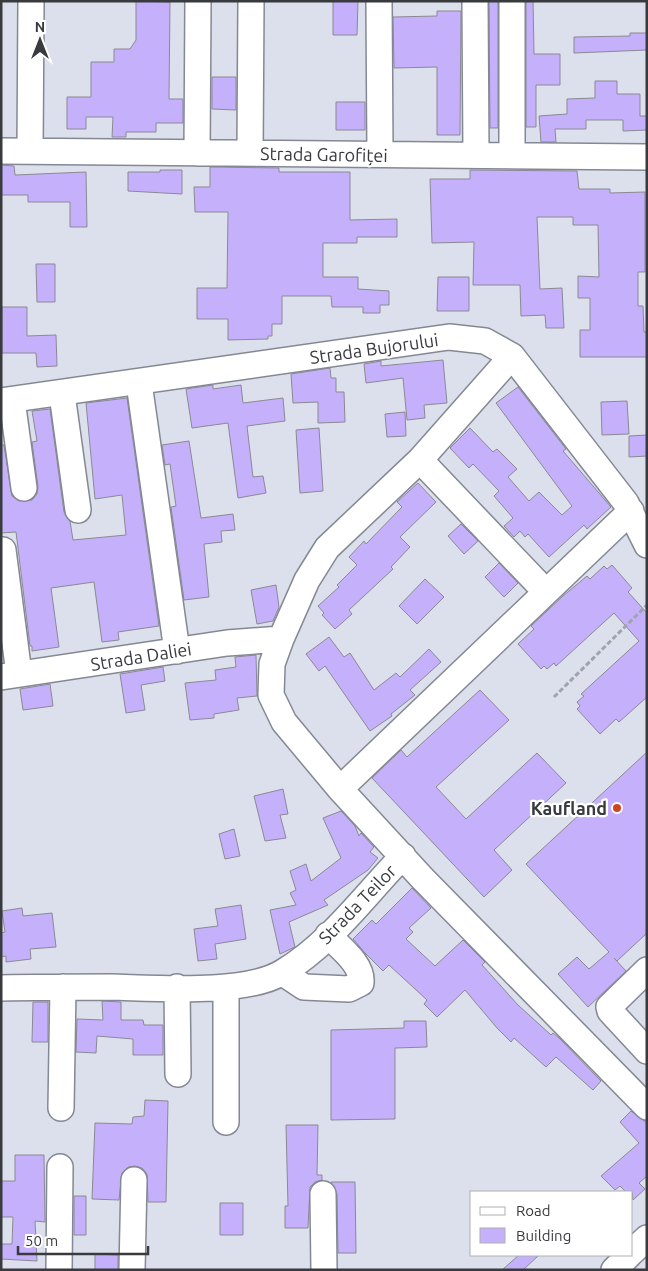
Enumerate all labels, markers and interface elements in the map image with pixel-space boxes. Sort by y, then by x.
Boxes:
north arrow [15,15,65,65]
text: N [35,19,45,35]
street label: Strada Garofiței [260,143,388,165]
street label: Strada Bujorului [308,329,440,367]
street label: Strada Daliei [89,638,193,674]
place label: Kaufland [531,798,607,818]
marker: Kaufland [611,802,623,814]
street label: Strada Teilor [314,860,400,948]
legend [470,1191,633,1256]
text: Road [516,1202,551,1219]
scale bar [18,1224,148,1256]
text: Building [516,1227,571,1244]
text: 50 m [25,1232,58,1249]

